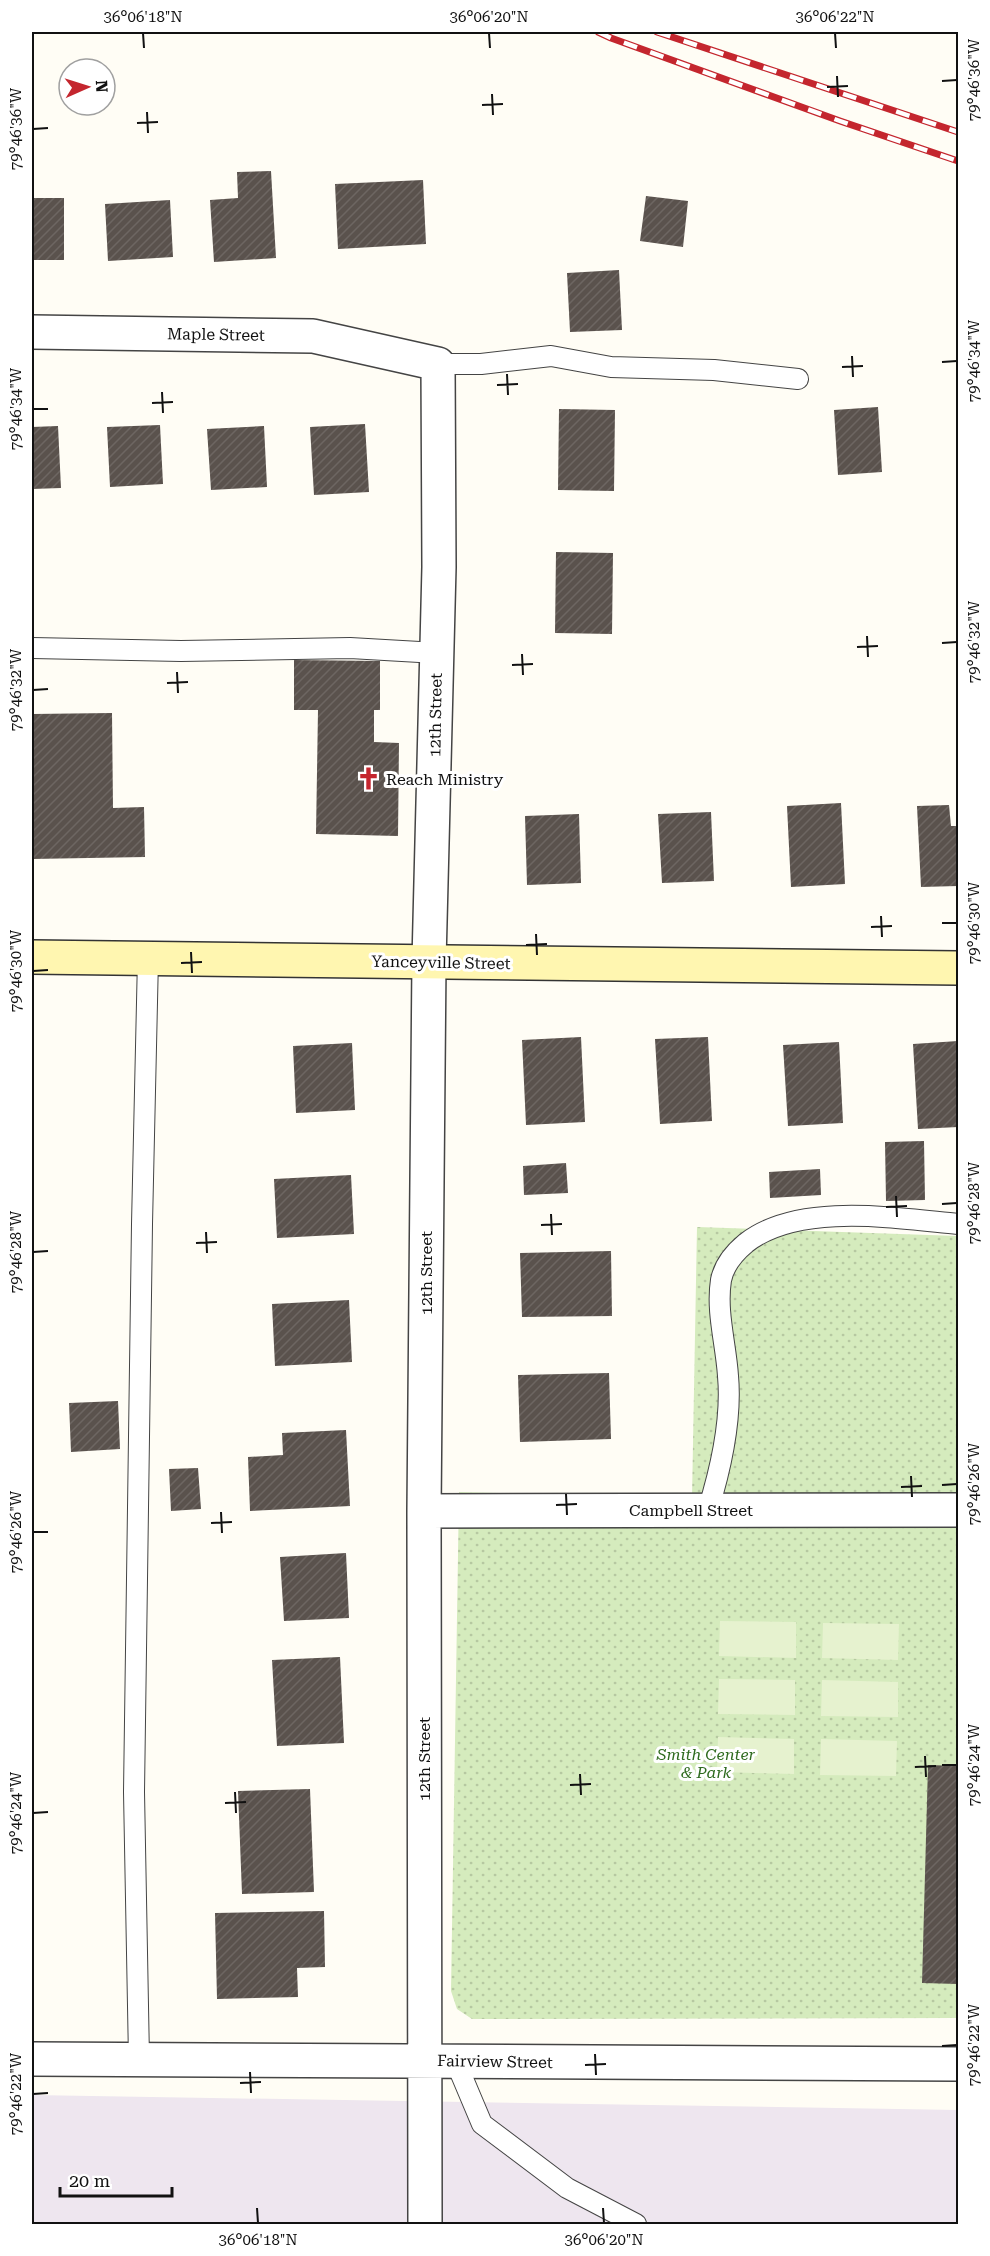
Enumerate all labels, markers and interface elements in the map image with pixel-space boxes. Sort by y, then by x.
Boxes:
text: 36°06'18"N [103,8,183,26]
text: 36°06'20"N [449,8,529,26]
text: 36°06'22"N [795,8,875,26]
text: 79°46'36"W [965,38,983,121]
north arrow [57,57,117,117]
text: N [92,80,111,93]
text: 79°46'36"W [7,87,25,170]
text: 79°46'34"W [965,319,983,402]
street label: Maple Street [167,324,265,345]
text: 79°46'34"W [7,367,25,450]
text: 79°46'32"W [965,600,983,683]
text: 79°46'32"W [7,648,25,731]
street label: 12th Street [425,673,446,757]
church icon: Reach Ministry [355,766,381,792]
place label: Reach Ministry [386,770,504,789]
text: 79°46'30"W [965,881,983,964]
text: 79°46'30"W [7,929,25,1012]
street label: Yanceyville Street [371,952,511,973]
text: 79°46'28"W [965,1161,983,1244]
text: 79°46'28"W [7,1210,25,1293]
street label: 12th Street [417,1231,436,1315]
text: 79°46'26"W [965,1442,983,1525]
text: 79°46'26"W [7,1490,25,1573]
street label: Campbell Street [629,1501,753,1520]
street label: 12th Street [415,1717,434,1801]
text: 79°46'24"W [965,1723,983,1806]
park label: Smith Center & Park [656,1745,756,1782]
text: 79°46'24"W [7,1771,25,1854]
text: 79°46'22"W [965,2003,983,2086]
street label: Fairview Street [437,2051,553,2072]
text: 79°46'22"W [7,2052,25,2135]
scale bar [60,2160,172,2198]
text: 20 m [69,2170,110,2191]
text: 36°06'18"N [218,2231,298,2249]
text: 36°06'20"N [564,2231,644,2249]

